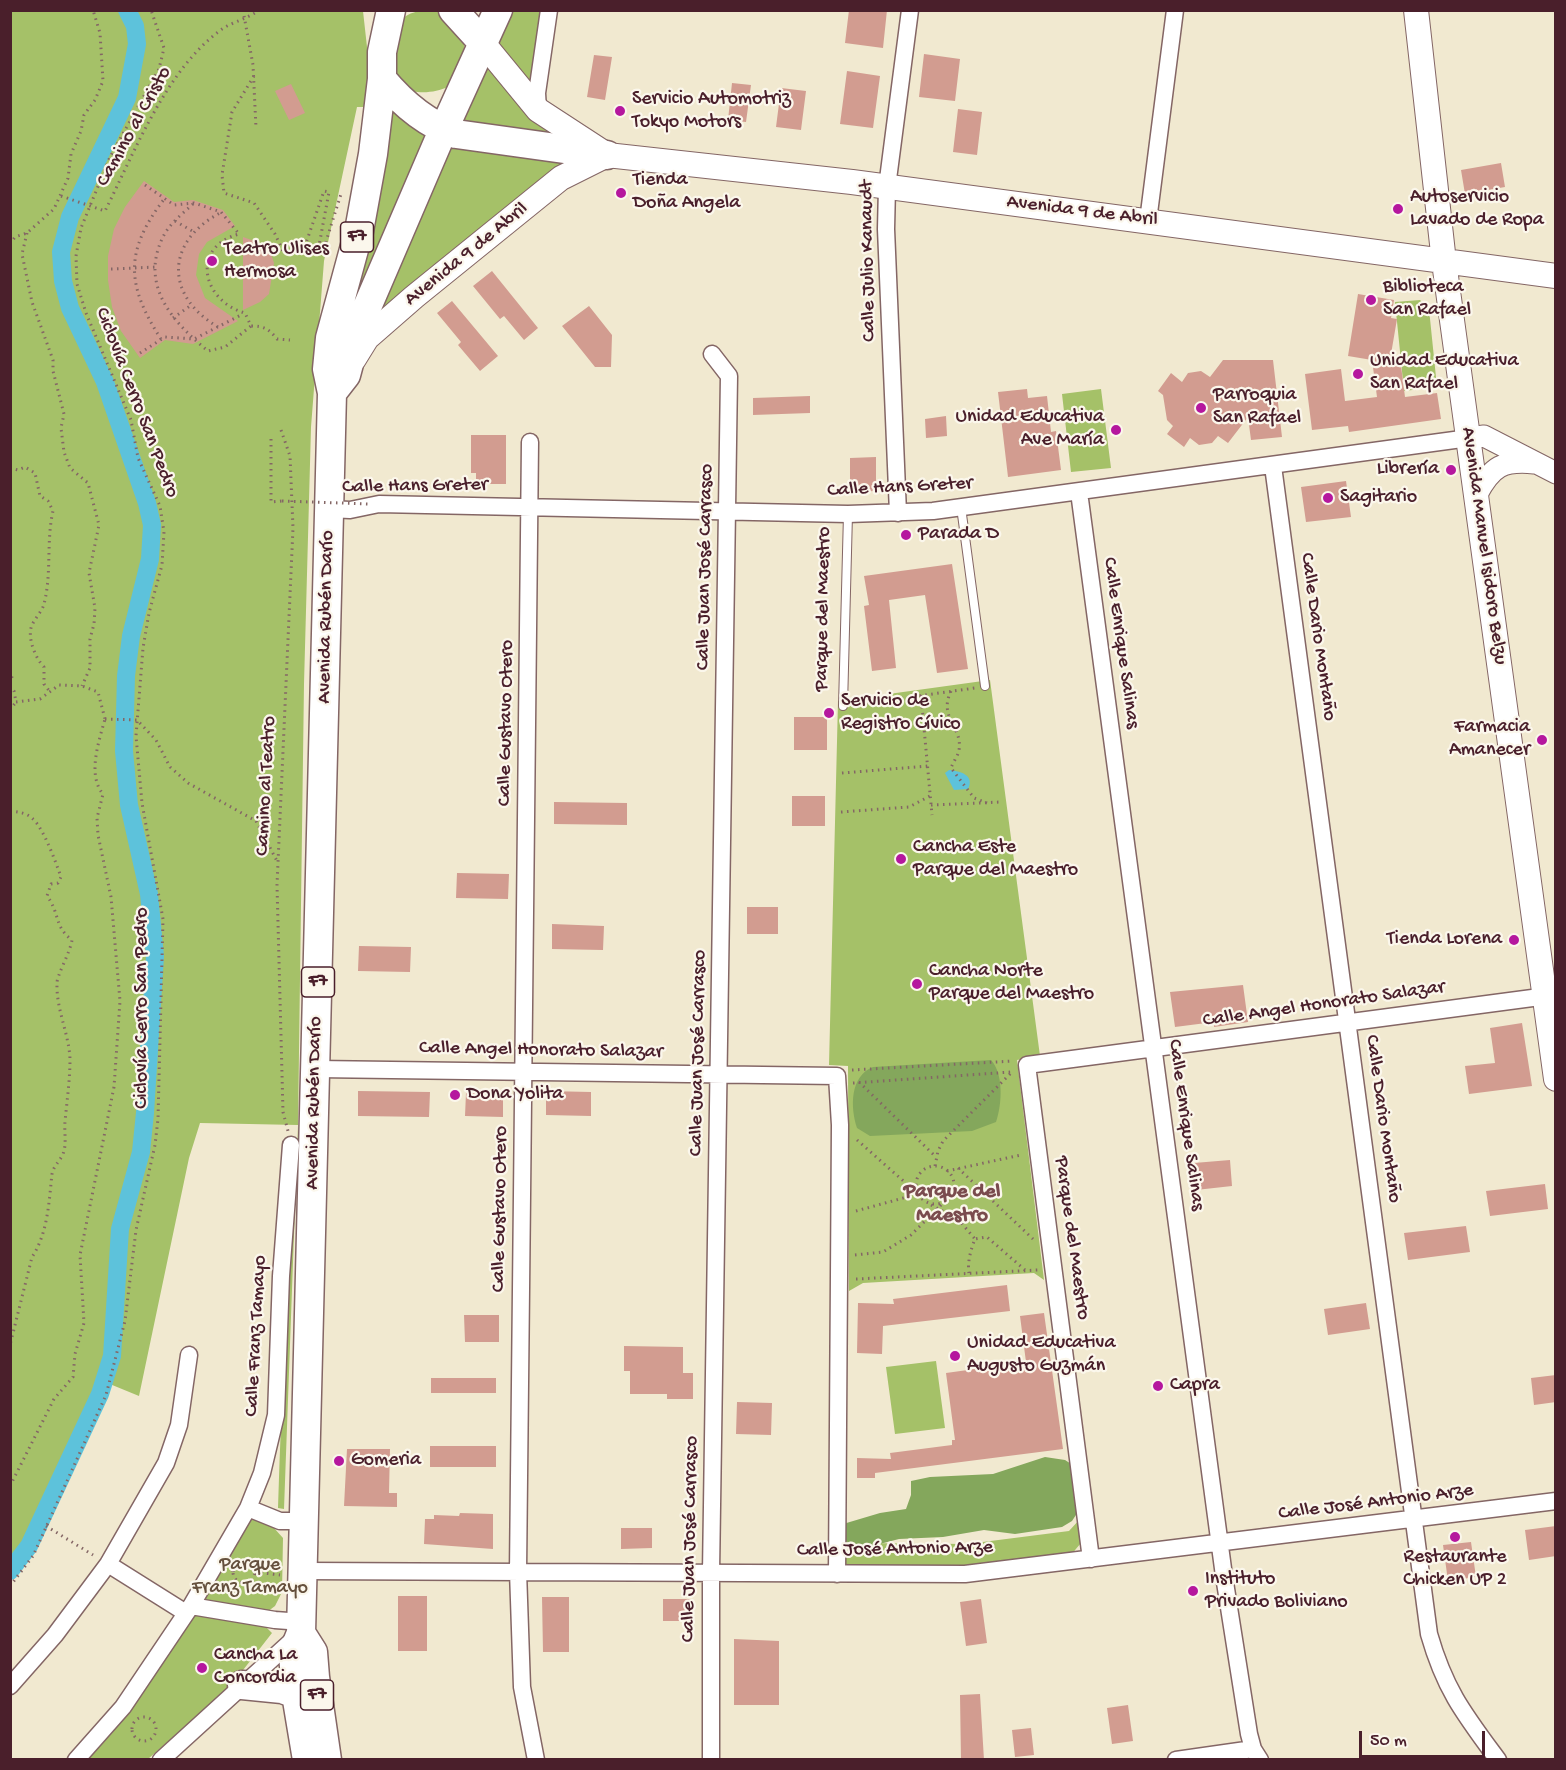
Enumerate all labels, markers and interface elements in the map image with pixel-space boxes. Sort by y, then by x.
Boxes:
street label: Camino al Cristo [92,63,178,191]
place label: Servicio Automotriz Tokyo Motors [632,88,791,135]
marker: Servicio Automotriz Tokyo Motors [613,104,627,118]
place label: Tienda Doña Angela [633,169,740,216]
street label: Calle Julio Kanaudt [856,180,882,342]
marker: Tienda Doña Angela [614,186,628,200]
place label: Autoservicio Lavado de Ropa [1410,186,1544,233]
street label: Avenida 9 de Abril [1005,191,1159,233]
street label: Avenida 9 de Abril [400,198,534,312]
marker: Autoservicio Lavado de Ropa [1391,202,1405,216]
road number: F7 [340,222,374,252]
place label: Teatro Ulises Hermosa [224,238,329,285]
marker: Teatro Ulises Hermosa [205,254,219,268]
place label: Biblioteca San Rafael [1383,276,1471,323]
marker: Biblioteca San Rafael [1364,293,1378,307]
street label: Ciclovía Cerro San Pedro [89,305,183,501]
place label: Unidad Educativa San Rafael [1370,350,1519,397]
marker: Unidad Educativa San Rafael [1351,367,1365,381]
place label: Parroquia San Rafael [1213,384,1301,431]
marker: Parroquia San Rafael [1194,401,1208,415]
place label: Unidad Educativa Ave María [955,406,1104,453]
marker: Unidad Educativa Ave María [1109,423,1123,437]
street label: Avenida Manuel Isidoro Belzu [1454,426,1512,666]
place label: Librería [1377,458,1439,482]
marker: Librería [1444,463,1458,477]
street label: Calle Juan José Carrasco [692,464,720,670]
street label: Calle Hans Greter [827,472,973,504]
street label: Calle Hans Greter [342,474,488,500]
place label: Sagitario [1340,486,1417,510]
marker: Sagitario [1321,491,1335,505]
place label: Parada D [918,523,999,547]
street label: Parque del Maestro [811,526,837,692]
marker: Parada D [899,528,913,542]
street label: Avenida Rubén Darío [313,530,341,704]
street label: Calle Dario Montaño [1293,551,1341,723]
street label: Calle Enrique Salinas [1096,556,1144,730]
street label: Calle Gustavo Otero [494,640,520,806]
place label: Servicio de Registro Cívico [841,690,961,737]
marker: Servicio de Registro Cívico [822,706,836,720]
street label: Camino al Teatro [251,715,283,857]
place label: Farmacia Amanecer [1449,716,1530,763]
marker: Farmacia Amanecer [1535,733,1549,747]
place label: Cancha Este Parque del Maestro [913,836,1078,883]
marker: Cancha Este Parque del Maestro [894,852,908,866]
street label: Ciclovía Cerro San Pedro [131,907,155,1109]
place label: Tienda Lorena [1387,928,1502,952]
marker: Tienda Lorena [1507,933,1521,947]
street label: Calle Juan José Carrasco [685,950,713,1156]
place label: Cancha Norte Parque del Maestro [929,960,1094,1007]
road number: F7 [302,967,334,997]
street label: Calle Angel Honorato Salazar [1202,976,1446,1034]
marker: Cancha Norte Parque del Maestro [910,977,924,991]
street label: Avenida Rubén Darío [301,1016,329,1190]
street label: Calle Dario Montaño [1358,1033,1406,1205]
street label: Calle Angel Honorato Salazar [419,1037,663,1065]
street label: Calle Enrique Salinas [1161,1038,1209,1212]
place label: Dona Yolita [467,1083,563,1107]
marker: Dona Yolita [448,1088,462,1102]
street label: Calle Gustavo Otero [488,1126,514,1292]
street label: Parque del Maestro [1048,1155,1094,1321]
district label: Parque del Maestro [904,1180,1000,1230]
street label: Calle Franz Tamayo [241,1255,273,1417]
place label: Unidad Educativa Augusto Guzmán [967,1332,1116,1379]
marker: Unidad Educativa Augusto Guzmán [948,1349,962,1363]
place label: Capra [1170,1374,1220,1398]
marker: Capra [1151,1379,1165,1393]
street label: Calle Juan José Carrasco [677,1436,705,1642]
place label: Gomeria [351,1449,421,1473]
marker: Gomeria [332,1454,346,1468]
street label: Calle José Antonio Arze [1277,1479,1475,1527]
marker: Restaurante Chicken UP 2 [1448,1530,1462,1544]
street label: Calle José Antonio Arze [797,1536,993,1564]
place label: Restaurante Chicken UP 2 [1403,1546,1507,1593]
park label: Parque Franz Tamayo [192,1554,308,1601]
place label: Instituto Privado Boliviano [1205,1568,1348,1615]
marker: Instituto Privado Boliviano [1186,1584,1200,1598]
place label: Cancha La Concordia [214,1644,297,1691]
marker: Cancha La Concordia [195,1661,209,1675]
road number: F7 [300,1680,334,1710]
scale bar [1362,1719,1488,1757]
text: 50 m [1370,1731,1407,1752]

